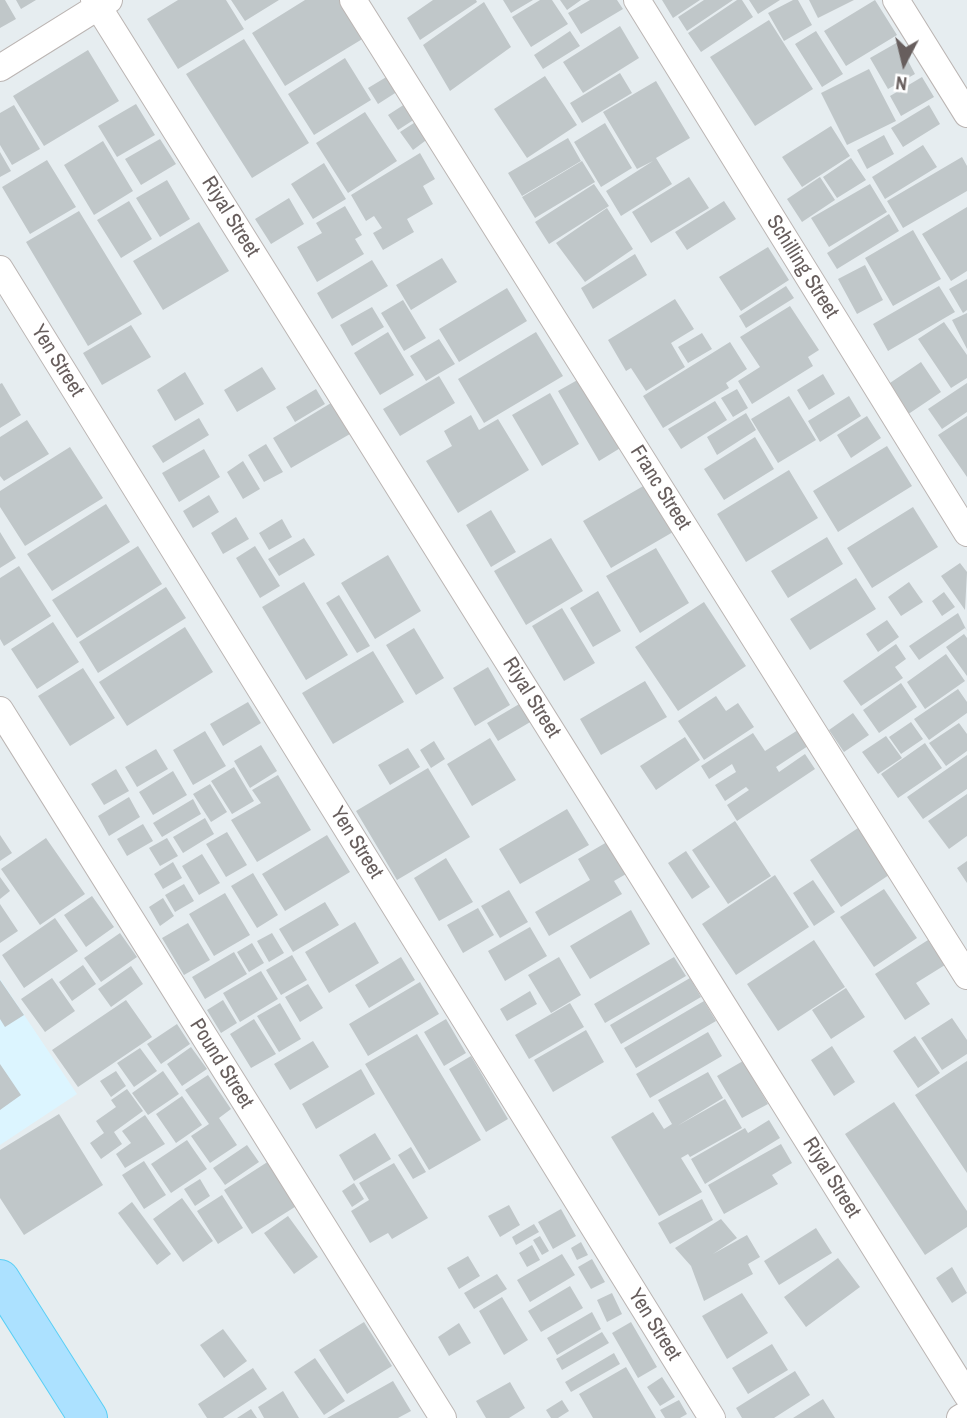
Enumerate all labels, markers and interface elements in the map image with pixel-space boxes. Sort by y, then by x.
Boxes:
north arrow [869,28,939,98]
text: N [894,70,909,97]
street label: Riyal Street [195,172,265,262]
street label: Schilling Street [760,211,844,323]
street label: Yen Street [25,320,89,402]
street label: Franc Street [624,441,696,535]
street label: Riyal Street [496,653,566,743]
street label: Yen Street [324,802,388,884]
street label: Pound Street [184,1015,258,1113]
street label: Riyal Street [796,1133,866,1223]
street label: Yen Street [622,1284,686,1366]

